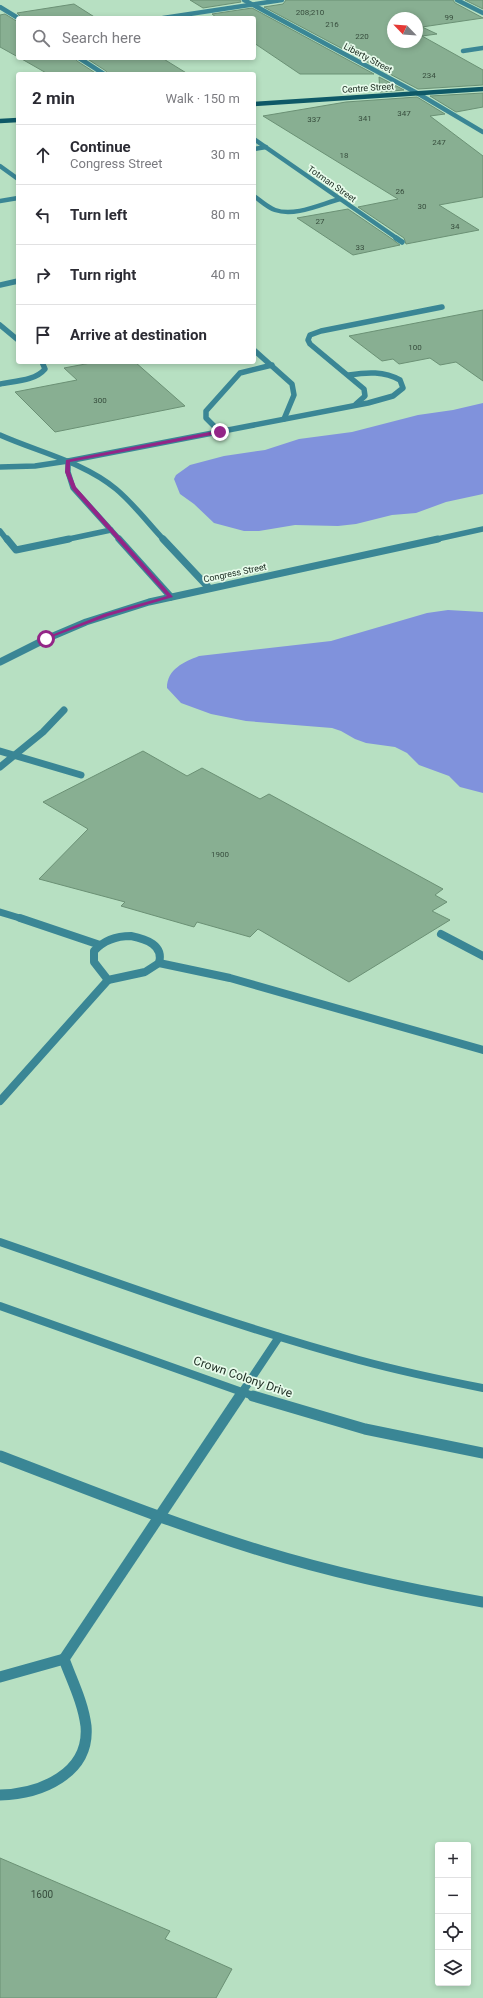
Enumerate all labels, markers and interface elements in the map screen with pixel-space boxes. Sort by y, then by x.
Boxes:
house number: 208;210 [296,8,325,17]
north arrow [387,12,423,48]
house number: 99 [445,13,454,22]
search box [16,16,256,60]
house number: 216 [325,20,339,29]
icon: search [30,27,52,49]
text: Search here [62,29,141,47]
house number: 220 [355,32,369,41]
street label: Liberty Street [342,41,394,75]
house number: 234 [422,71,436,80]
street label: Centre Street [342,81,394,95]
text: 2 min [32,88,75,108]
text: Walk · 150 m [165,91,240,106]
house number: 347 [397,109,411,118]
house number: 341 [358,114,372,123]
house number: 337 [307,115,321,124]
text: Continue [70,138,131,156]
house number: 247 [432,138,446,147]
icon: ahead [32,144,54,166]
text: 30 m [211,147,240,162]
house number: 18 [340,151,349,160]
text: Congress Street [70,156,162,171]
street label: Totman Street [306,164,358,204]
house number: 26 [396,187,405,196]
house number: 30 [418,202,427,211]
icon: left [32,204,54,226]
text: Turn left [70,206,127,224]
text: 80 m [211,207,240,222]
house number: 27 [316,217,325,226]
house number: 34 [451,222,460,231]
house number: 33 [356,243,365,252]
icon: right [32,264,54,286]
text: Turn right [70,266,136,284]
text: 40 m [211,267,240,282]
icon: arrive [32,324,54,346]
text: Arrive at destination [70,326,207,344]
house number: 100 [408,343,422,352]
house number: 300 [93,396,107,405]
route end [211,423,229,441]
street label: Congress Street [203,561,267,585]
route start [37,630,55,648]
house number: 1900 [211,850,229,859]
street label: Crown Colony Drive [192,1353,294,1401]
map controls [435,1842,471,1986]
button: + [435,1842,471,1878]
button: − [435,1878,471,1914]
house number: 1600 [31,1889,54,1900]
button: locate [435,1914,471,1950]
button: layers [435,1950,471,1986]

